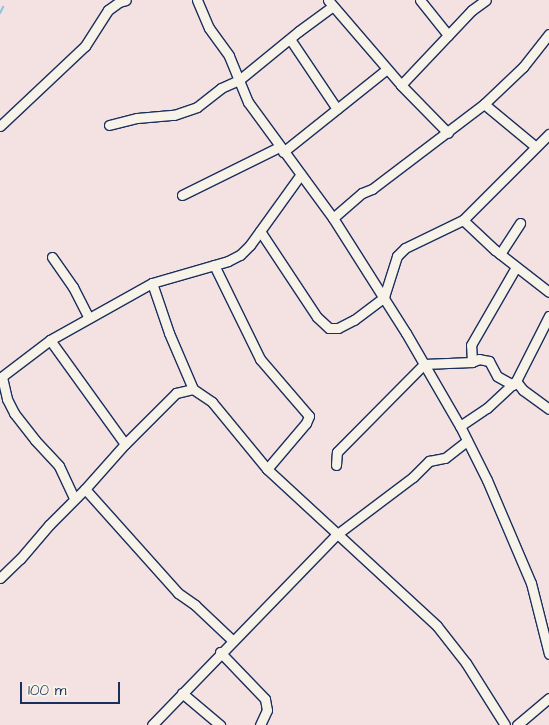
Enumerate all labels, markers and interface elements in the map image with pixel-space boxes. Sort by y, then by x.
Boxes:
scale bar [22,672,122,704]
text: 100 m [28,680,67,701]

